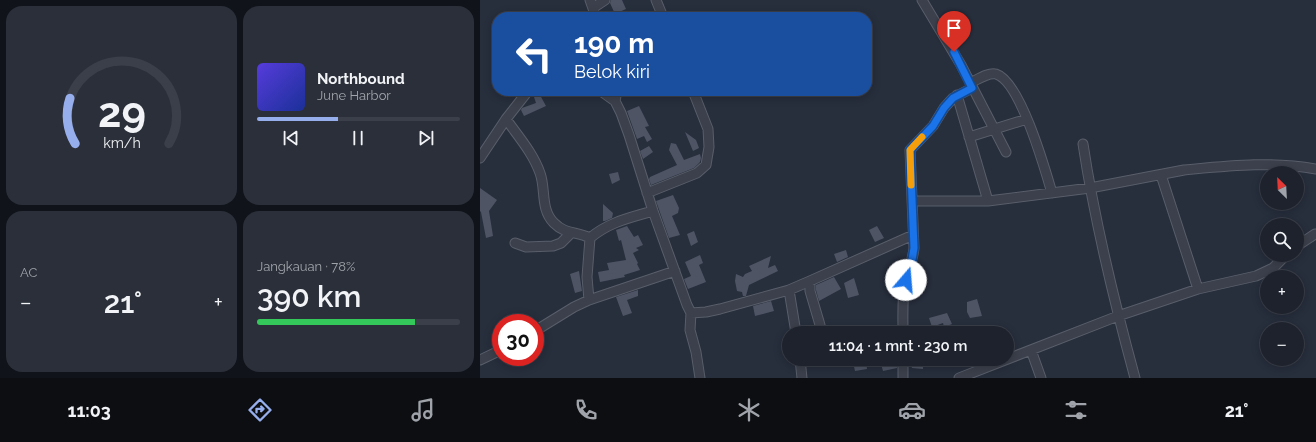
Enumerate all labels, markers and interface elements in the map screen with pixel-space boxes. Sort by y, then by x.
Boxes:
pin [937,11,971,52]
icon: arrive [943,17,965,39]
text: 190 m [574,27,654,60]
icon: left [508,28,560,80]
text: Belok kiri [574,61,650,82]
text: Northbound [317,70,405,88]
text: 29 [98,87,145,136]
text: June Harbor [317,88,391,103]
icon: previous [280,127,302,149]
icon: pause [347,127,369,149]
icon: next [415,127,437,149]
text: km/h [103,134,140,150]
north arrow [1260,166,1304,210]
map controls [1260,166,1304,366]
button: search [1260,218,1304,262]
text: Jangkauan · 78% [257,259,355,274]
position arrow [885,259,927,301]
text: AC [20,265,37,280]
button: + [1260,270,1304,314]
text: 390 km [257,279,361,314]
text: 21° [104,285,142,320]
text: − [20,289,32,315]
text: + [214,289,223,315]
speed limit sign: 30 [492,314,544,366]
button: − [1260,322,1304,366]
text: 11:04 · 1 mnt · 230 m [829,337,967,355]
icon: directions [246,396,274,424]
icon: music [409,396,437,424]
icon: phone [572,396,600,424]
icon: climate [735,396,763,424]
icon: car [898,396,926,424]
icon: filters [1062,396,1090,424]
text: 11:03 [68,400,111,421]
text: 21° [1225,400,1248,421]

